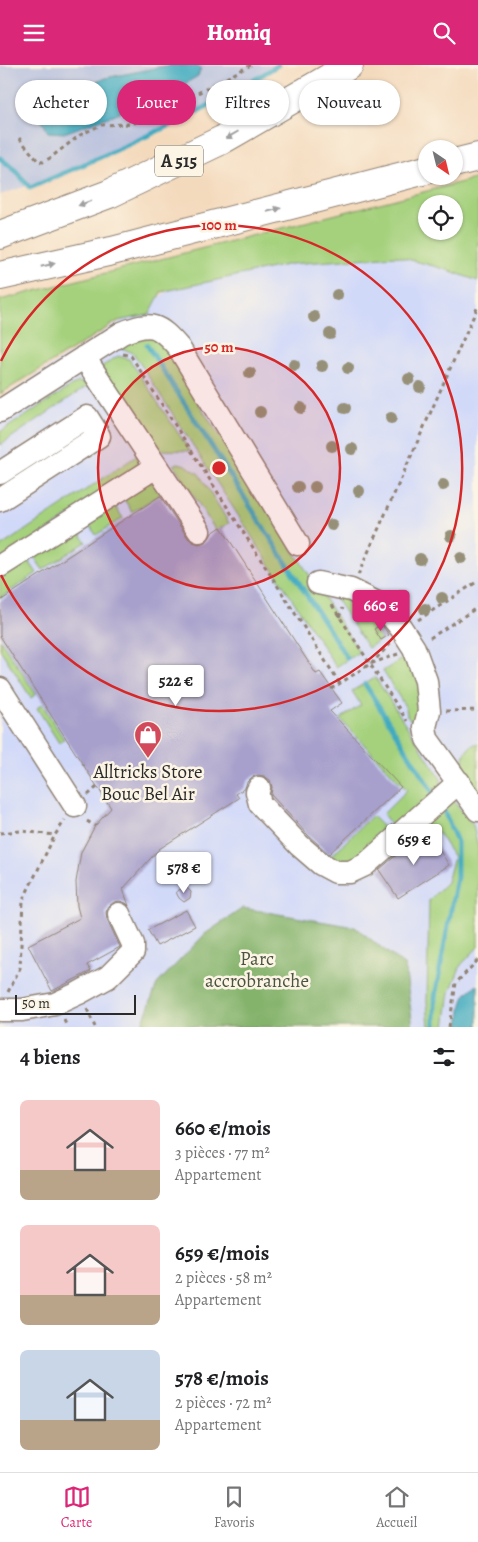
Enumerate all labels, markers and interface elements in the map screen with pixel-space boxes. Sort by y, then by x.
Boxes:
text: Homiq [207,18,271,48]
icon: menu [20,19,48,47]
icon: search [430,19,458,47]
chip: Acheter [15,80,107,125]
chip: Louer [117,80,196,125]
chip: Filtres [206,80,289,125]
chip: Nouveau [299,80,400,125]
one-way arrow [225,130,238,139]
north arrow [418,140,462,185]
map controls [418,140,463,240]
road number: A 515 [155,145,203,177]
button: locate [418,195,463,240]
one-way arrow [77,200,92,208]
one-way arrow [266,206,281,214]
text: 100 m [201,215,237,235]
one-way arrow [40,261,55,269]
text: 50 m [204,337,234,357]
centre of rings [210,459,228,477]
pin: 660 € [346,589,416,632]
text: 660 € [364,595,398,617]
pin: 522 € [141,665,211,707]
text: 522 € [159,670,193,692]
shop icon: Alltricks Store Bouc Bel Air [133,720,163,759]
place label: Alltricks Store Bouc Bel Air [92,759,203,807]
pin: 659 € [379,823,449,866]
text: 659 € [397,829,431,851]
pin: 578 € [149,851,219,894]
text: 578 € [167,857,201,879]
park label: Parc accrobranche [205,946,309,994]
scale bar [15,992,136,1015]
text: 50 m [22,994,50,1013]
text: 4 biens [20,1043,81,1071]
icon: filters [430,1043,458,1071]
text: 660 €/mois [175,1114,271,1142]
icon: home [60,1120,120,1180]
text: 3 pièces · 77 m² [175,1142,270,1164]
text: Appartement [175,1164,261,1186]
text: 659 €/mois [175,1239,269,1267]
icon: home [60,1245,120,1305]
text: 2 pièces · 58 m² [175,1267,272,1289]
text: Appartement [175,1289,261,1311]
text: 578 €/mois [175,1364,269,1392]
icon: home [60,1370,120,1430]
text: 2 pièces · 72 m² [175,1392,272,1414]
text: Appartement [175,1414,261,1436]
tab: Carte [61,1483,92,1532]
tab: Favoris [214,1483,255,1532]
tab: Accueil [376,1483,417,1532]

